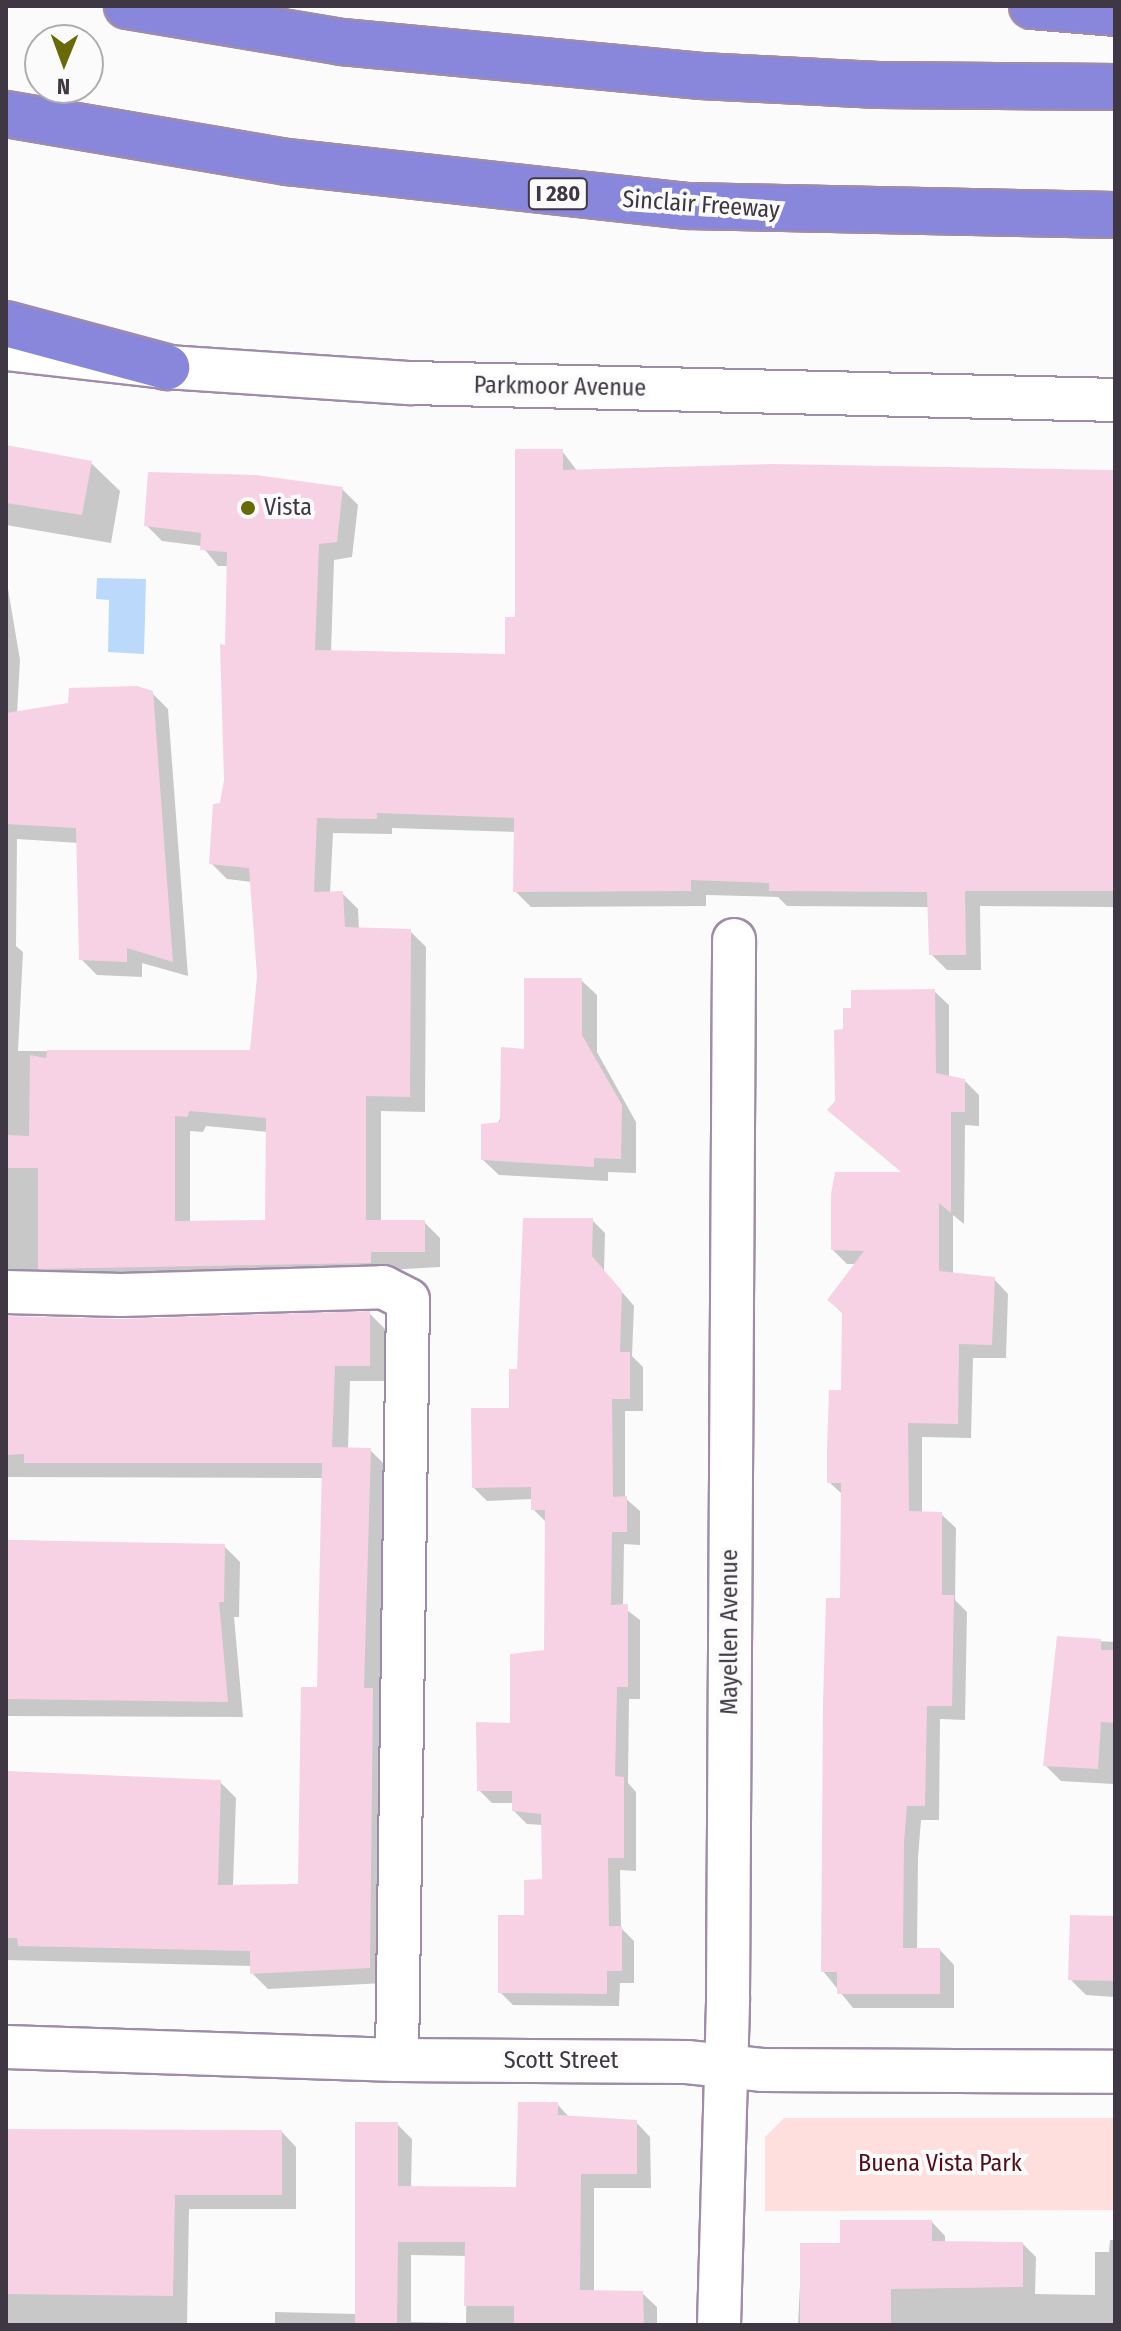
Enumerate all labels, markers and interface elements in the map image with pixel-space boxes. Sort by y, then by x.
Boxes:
north arrow [24,24,104,104]
text: N [57,73,70,100]
road number: I 280 [526,176,590,212]
street label: Sinclair Freeway [621,185,781,225]
street label: Parkmoor Avenue [474,371,646,403]
place label: Vista [264,494,312,522]
marker: Vista [239,499,257,517]
street label: Mayellen Avenue [716,1549,744,1715]
street label: Scott Street [504,2047,618,2075]
park label: Buena Vista Park [858,2150,1022,2178]

